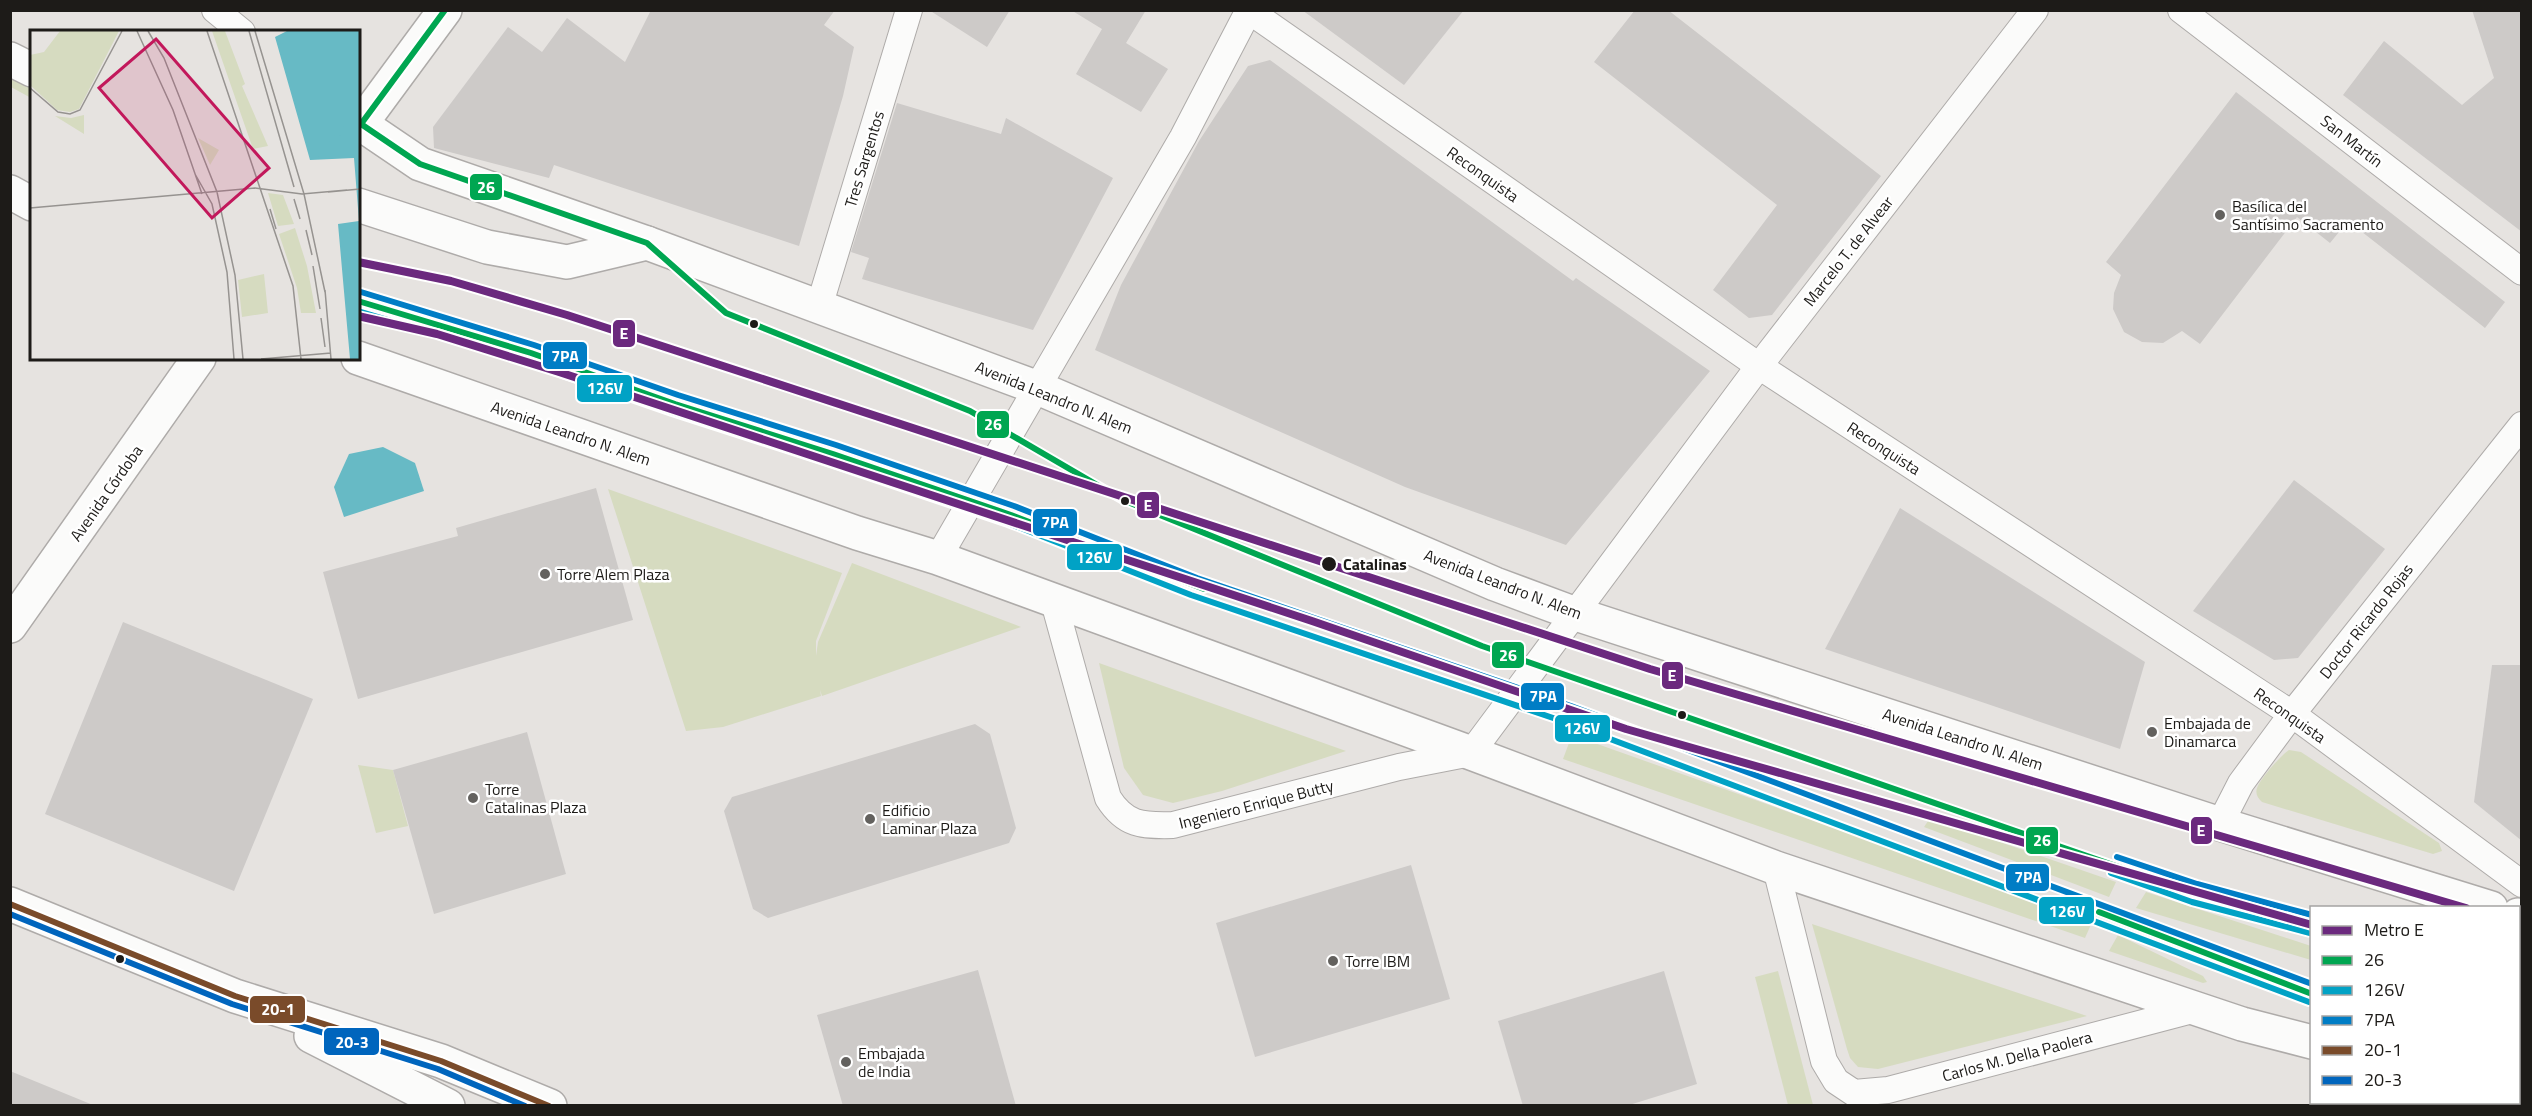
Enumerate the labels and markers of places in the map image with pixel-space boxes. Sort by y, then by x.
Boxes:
place label: Basílica del Santísimo Sacramento [2232,194,2384,236]
marker: Basílica del Santísimo Sacramento [2213,208,2227,222]
unlabelled marker [748,318,760,330]
unlabelled marker [1119,495,1131,507]
place label: Catalinas [1343,552,1407,576]
marker: Catalinas [1320,555,1338,573]
place label: Torre Alem Plaza [557,562,670,586]
marker: Torre Alem Plaza [538,567,552,581]
unlabelled marker [1676,709,1688,721]
place label: Embajada de Dinamarca [2164,711,2251,753]
marker: Embajada de Dinamarca [2145,725,2159,739]
place label: Torre Catalinas Plaza [485,777,587,819]
marker: Torre Catalinas Plaza [466,791,480,805]
place label: Edificio Laminar Plaza [882,798,977,840]
marker: Edificio Laminar Plaza [863,812,877,826]
place label: Torre IBM [1345,949,1410,973]
unlabelled marker [114,953,126,965]
marker: Torre IBM [1326,954,1340,968]
place label: Embajada de India [858,1041,925,1083]
marker: Embajada de India [839,1055,853,1069]

